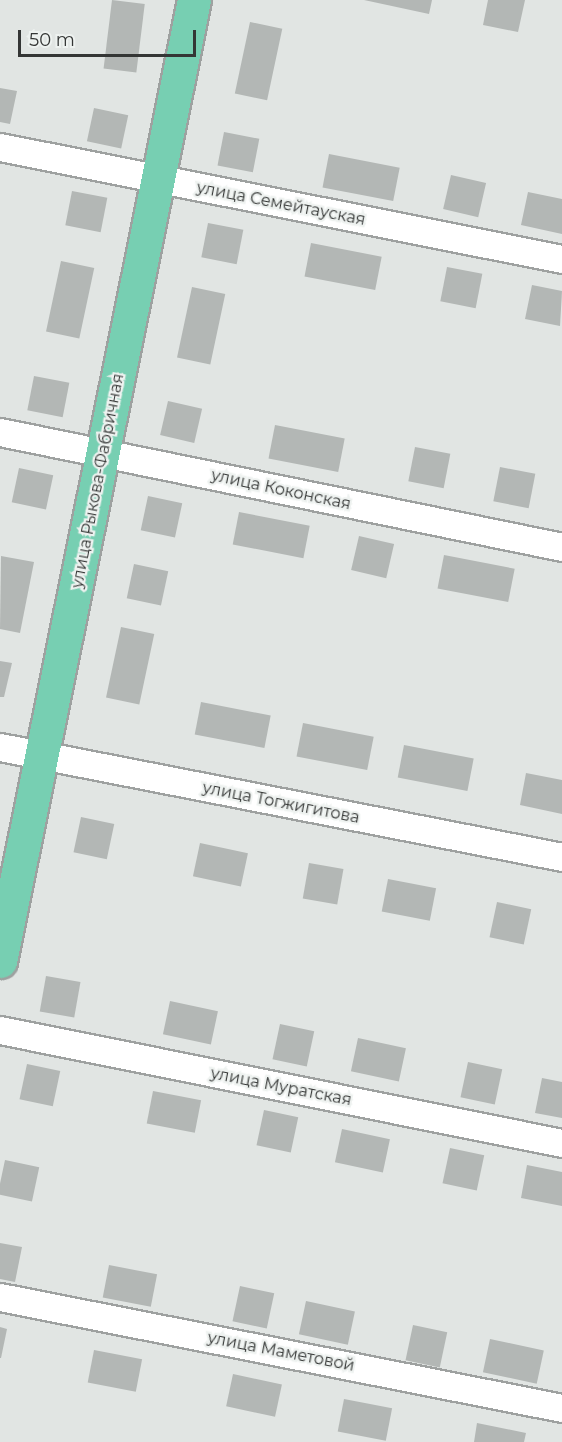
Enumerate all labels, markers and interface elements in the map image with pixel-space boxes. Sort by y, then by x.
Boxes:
scale bar [21,18,200,56]
text: 50 m [29,29,75,51]
street label: улица Семейтауская [195,178,367,230]
street label: улица Рыкова-Фабричная [68,372,128,590]
street label: улица Коконская [209,466,353,514]
street label: улица Тогжигитова [201,778,361,828]
street label: улица Муратская [209,1064,353,1110]
street label: улица Маметовой [206,1328,356,1376]

